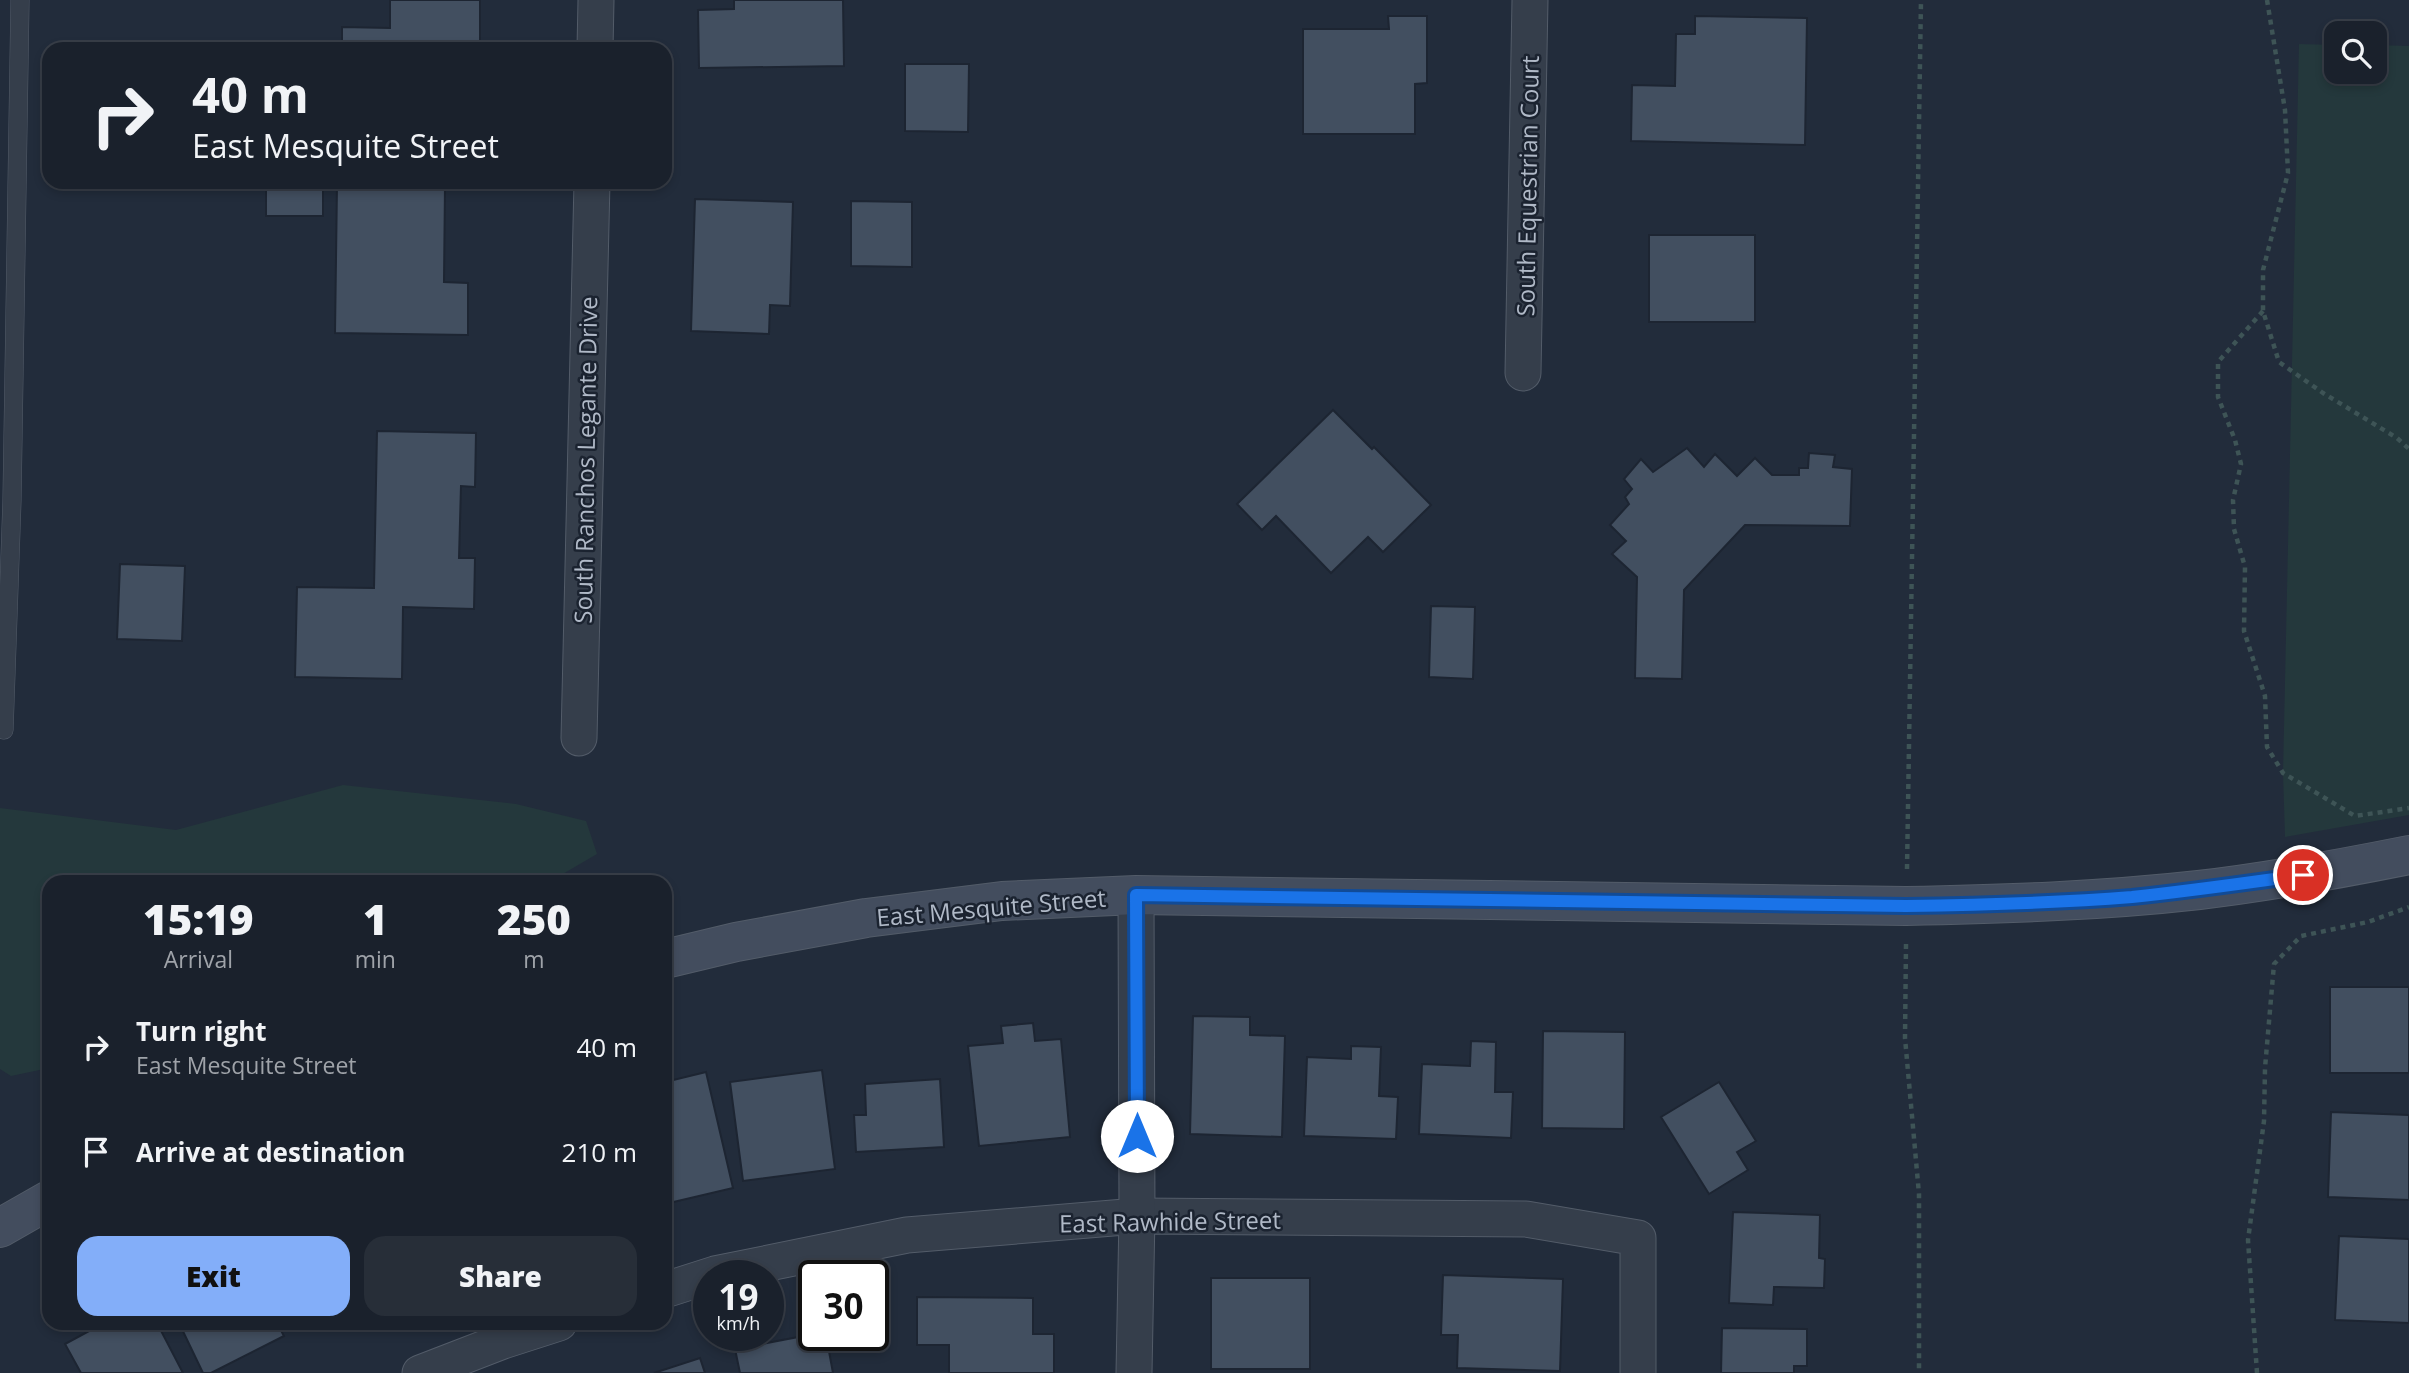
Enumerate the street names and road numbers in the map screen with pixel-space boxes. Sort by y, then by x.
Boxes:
street label: South Equestrian Court [1508,55,1546,317]
street label: South Ranchos Legante Drive [566,296,604,624]
street label: East Mesquite Street [875,881,1107,933]
street label: East Rawhide Street [1059,1203,1281,1239]

